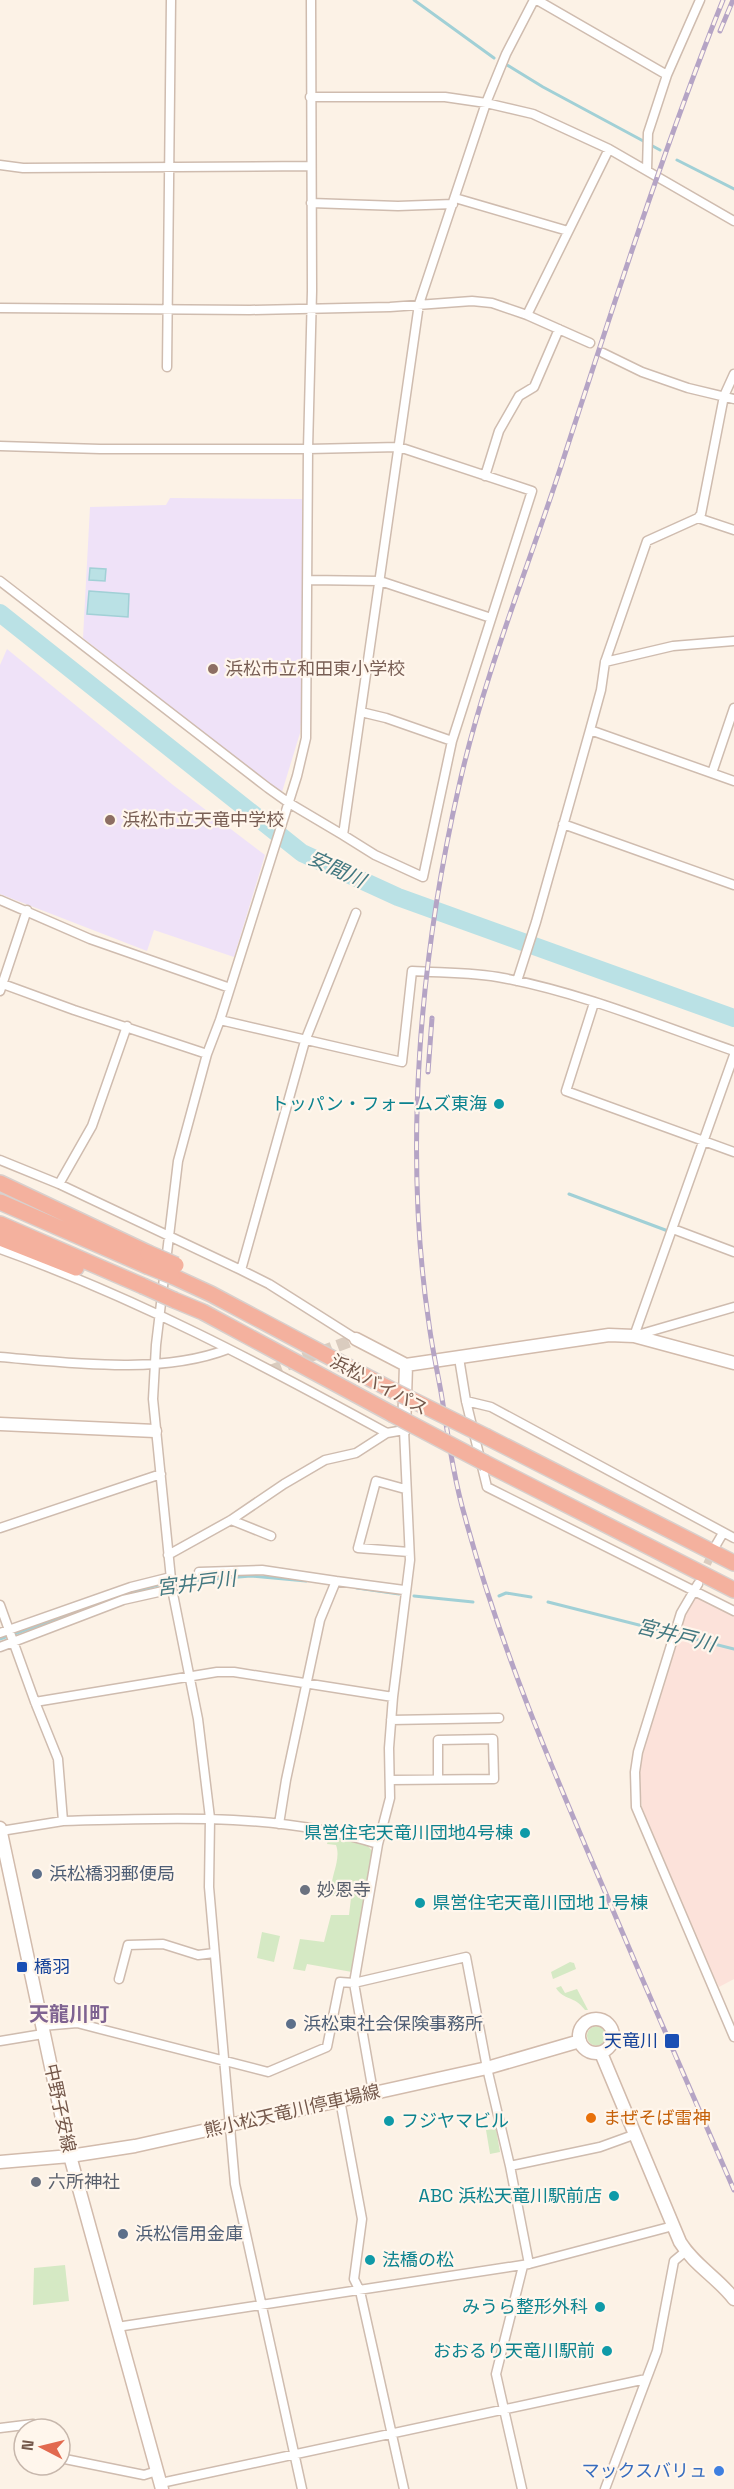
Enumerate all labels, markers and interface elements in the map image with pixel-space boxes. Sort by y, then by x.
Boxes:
place label: 浜松市立和田東小学校 [225,657,405,680]
marker: 浜松市立和田東小学校 [206,662,220,676]
place label: 浜松市立天竜中学校 [122,808,284,831]
marker: 浜松市立天竜中学校 [103,813,117,827]
water label: 安間川 [304,845,371,894]
place label: トッパン・フォームズ東海 [271,1092,487,1115]
marker: トッパン・フォームズ東海 [492,1097,506,1111]
street label: 浜松バイパス [326,1349,432,1420]
water label: 宮井戸川 [155,1565,239,1601]
water label: 宮井戸川 [634,1613,720,1658]
place label: 県営住宅天竜川団地4号棟 [304,1821,513,1844]
marker: 県営住宅天竜川団地4号棟 [518,1826,532,1840]
place label: 浜松橋羽郵便局 [49,1862,175,1885]
marker: 浜松橋羽郵便局 [30,1867,44,1881]
place label: 妙恩寺 [317,1878,371,1901]
marker: 妙恩寺 [298,1883,312,1897]
place label: 県営住宅天竜川団地１号棟 [432,1891,648,1914]
marker: 県営住宅天竜川団地１号棟 [413,1896,427,1910]
place label: 橋羽 [34,1955,70,1978]
marker: 橋羽 [15,1960,29,1974]
district label: 天龍川町 [29,2001,109,2027]
place label: 浜松東社会保険事務所 [303,2012,483,2035]
marker: 浜松東社会保険事務所 [284,2017,298,2031]
place label: 天竜川 [604,2029,658,2052]
marker: 天竜川 [663,2032,681,2050]
street label: 中野子安線 [40,2061,81,2154]
street label: 熊小松天竜川停車場線 [202,2079,382,2142]
place label: まぜそば雷神 [603,2106,710,2129]
place label: フジヤマビル [401,2109,509,2132]
marker: まぜそば雷神 [584,2111,598,2125]
marker: フジヤマビル [382,2114,396,2128]
place label: 六所神社 [48,2170,120,2193]
marker: 六所神社 [29,2175,43,2189]
place label: ABC 浜松天竜川駅前店 [419,2184,602,2207]
marker: ABC 浜松天竜川駅前店 [607,2189,621,2203]
place label: 浜松信用金庫 [135,2222,243,2245]
marker: 浜松信用金庫 [116,2227,130,2241]
place label: 法橋の松 [382,2248,454,2271]
marker: 法橋の松 [363,2253,377,2267]
place label: みうら整形外科 [462,2295,588,2318]
marker: みうら整形外科 [593,2300,607,2314]
place label: おおるり天竜川駅前 [433,2339,595,2362]
marker: おおるり天竜川駅前 [600,2344,614,2358]
north arrow [12,2417,72,2477]
text: N [17,2439,39,2452]
place label: マックスバリュ [582,2459,707,2482]
marker: マックスバリュ [712,2464,726,2478]

